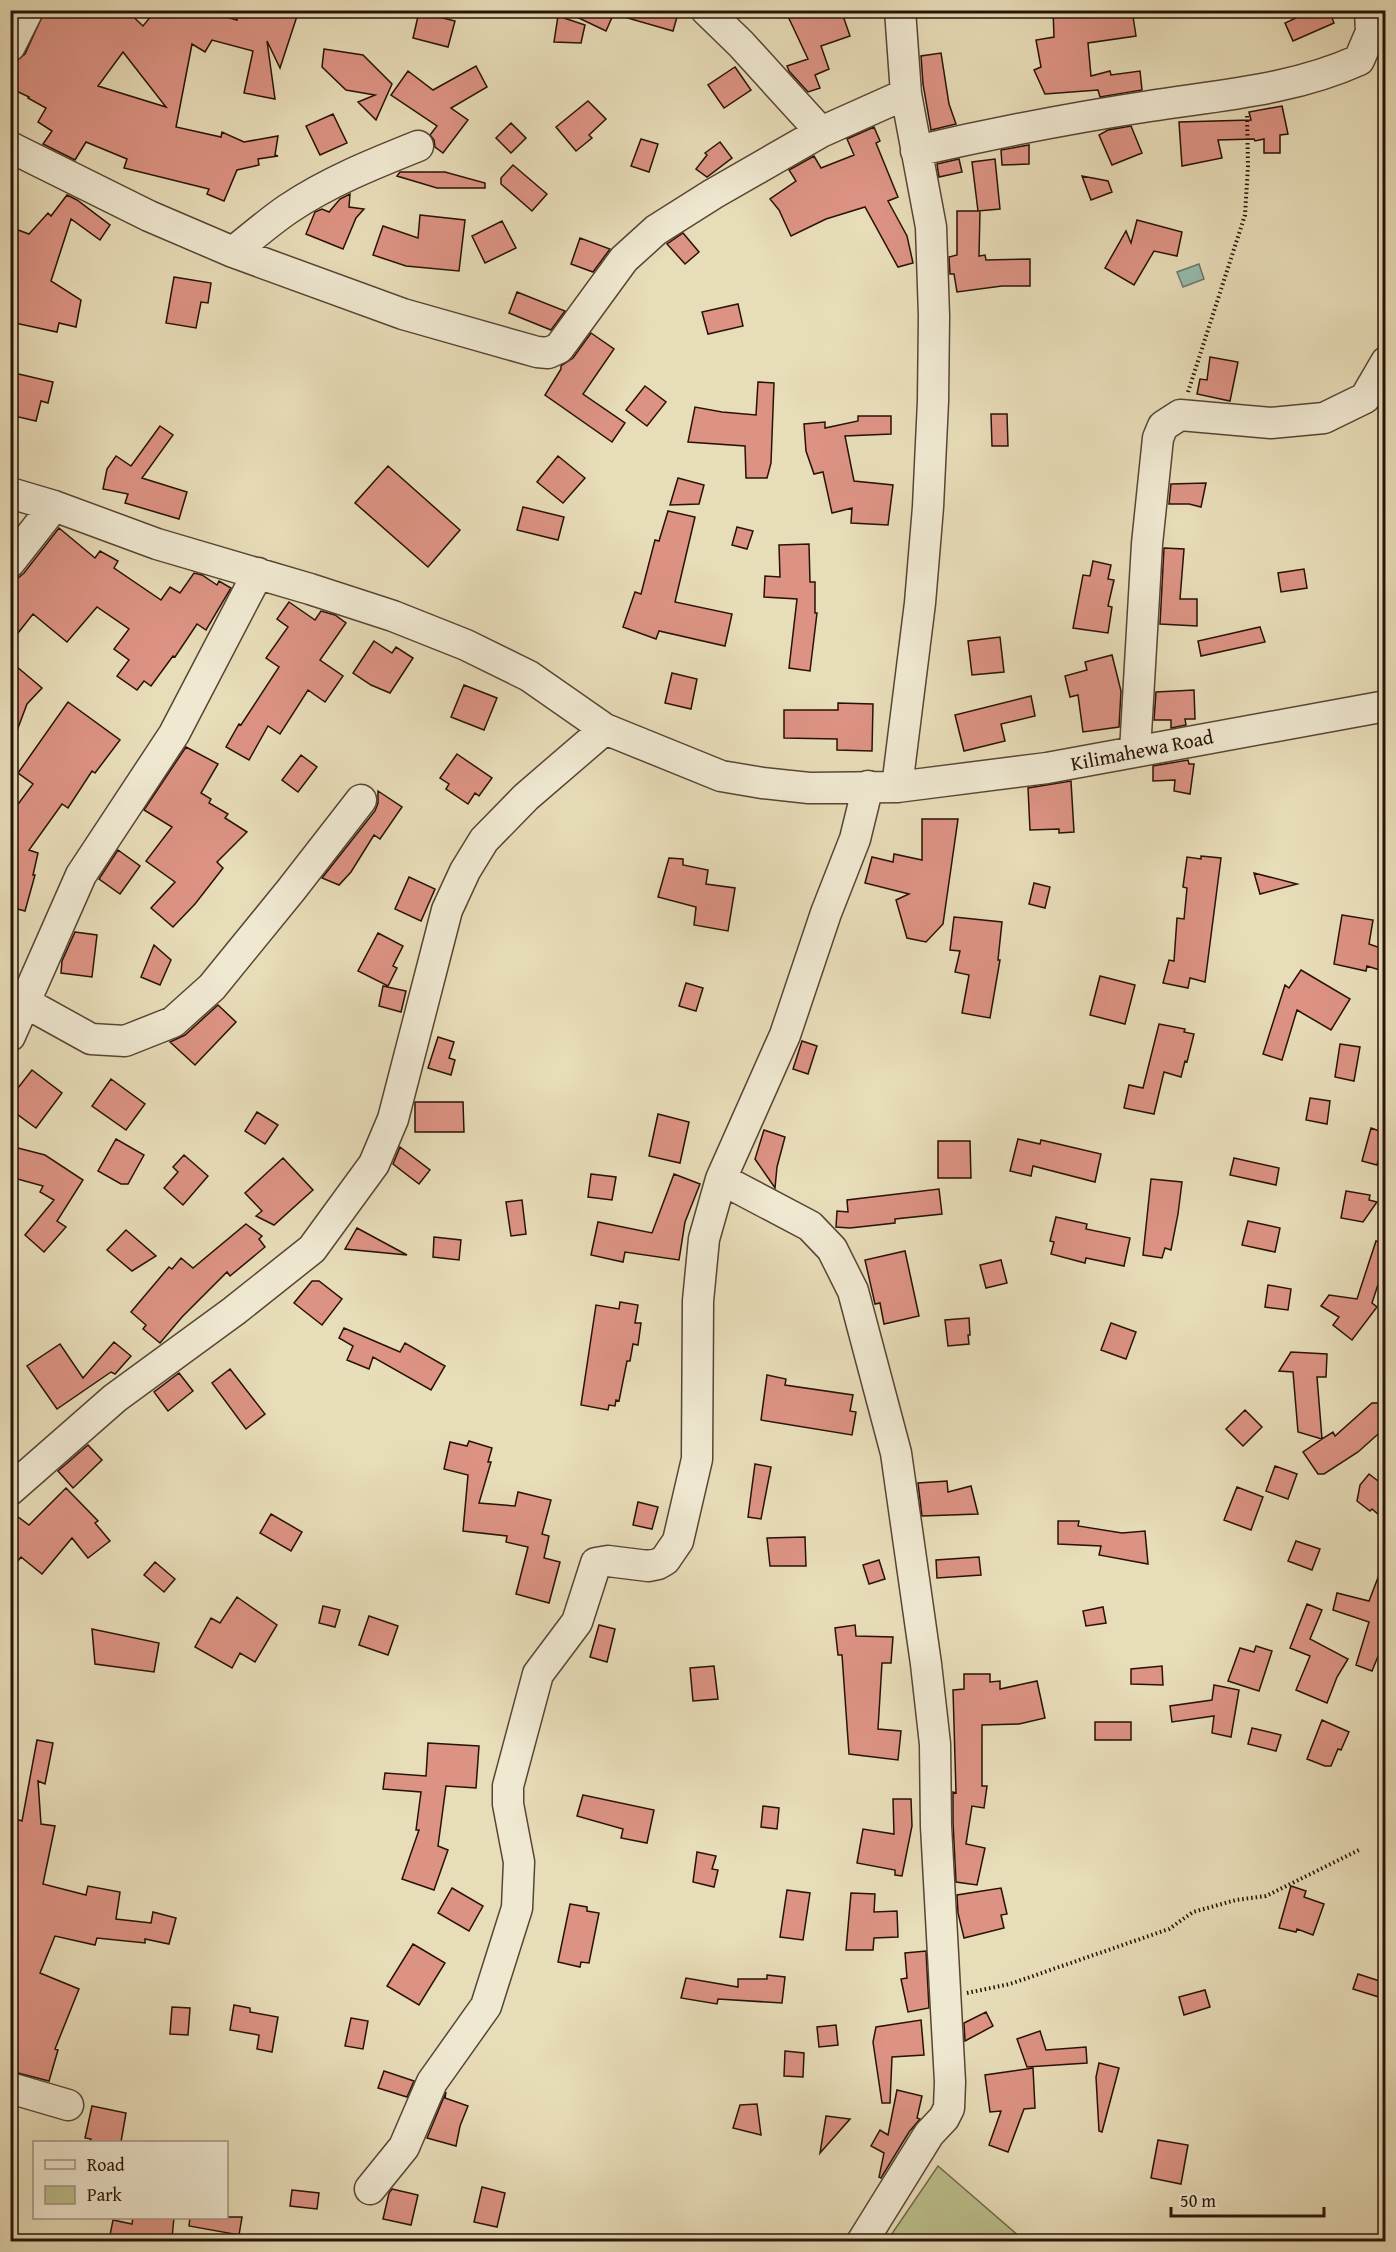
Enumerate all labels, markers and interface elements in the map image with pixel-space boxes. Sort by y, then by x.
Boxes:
street label: Kilimahewa Road [1068,721,1216,778]
legend [33,2141,228,2219]
text: Road [87,2151,125,2178]
scale bar [1171,2180,1324,2218]
text: Park [87,2181,123,2208]
text: 50 m [1180,2187,1216,2214]

